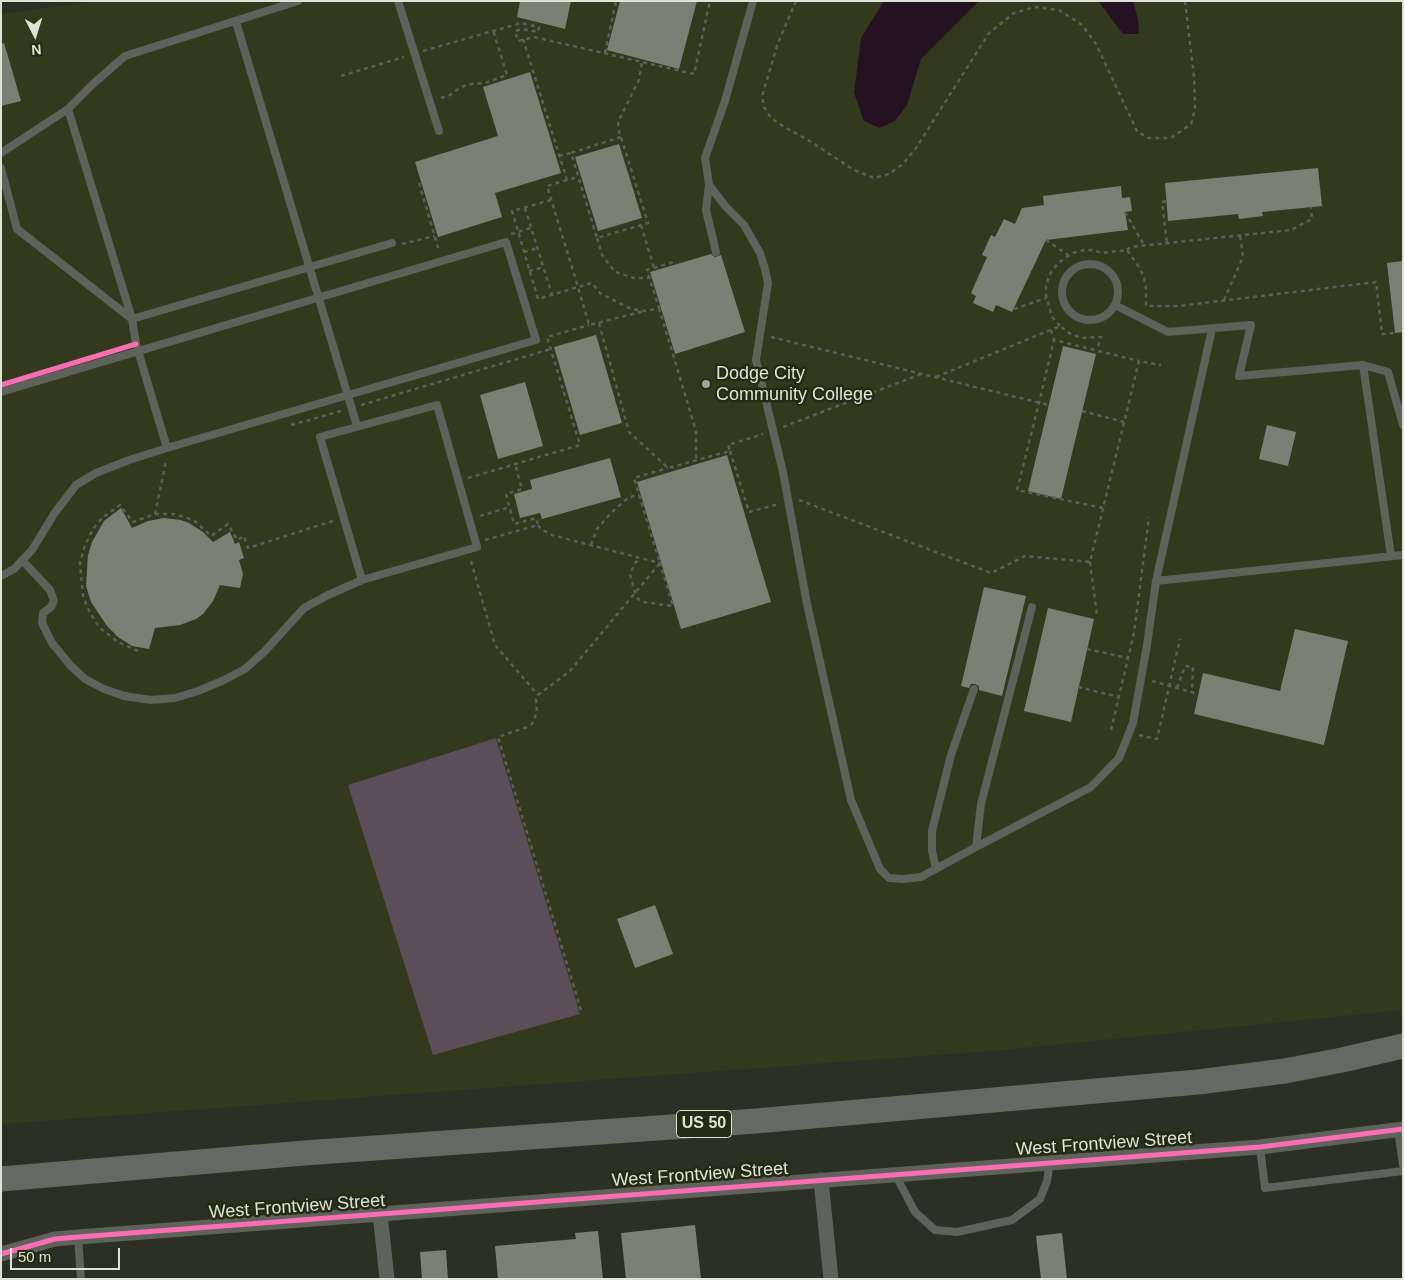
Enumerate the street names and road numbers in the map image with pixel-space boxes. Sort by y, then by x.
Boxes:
road number: US 50 [676,1110,732,1138]
street label: West Frontview Street [1015,1127,1193,1161]
street label: West Frontview Street [611,1158,789,1192]
street label: West Frontview Street [208,1190,386,1224]

